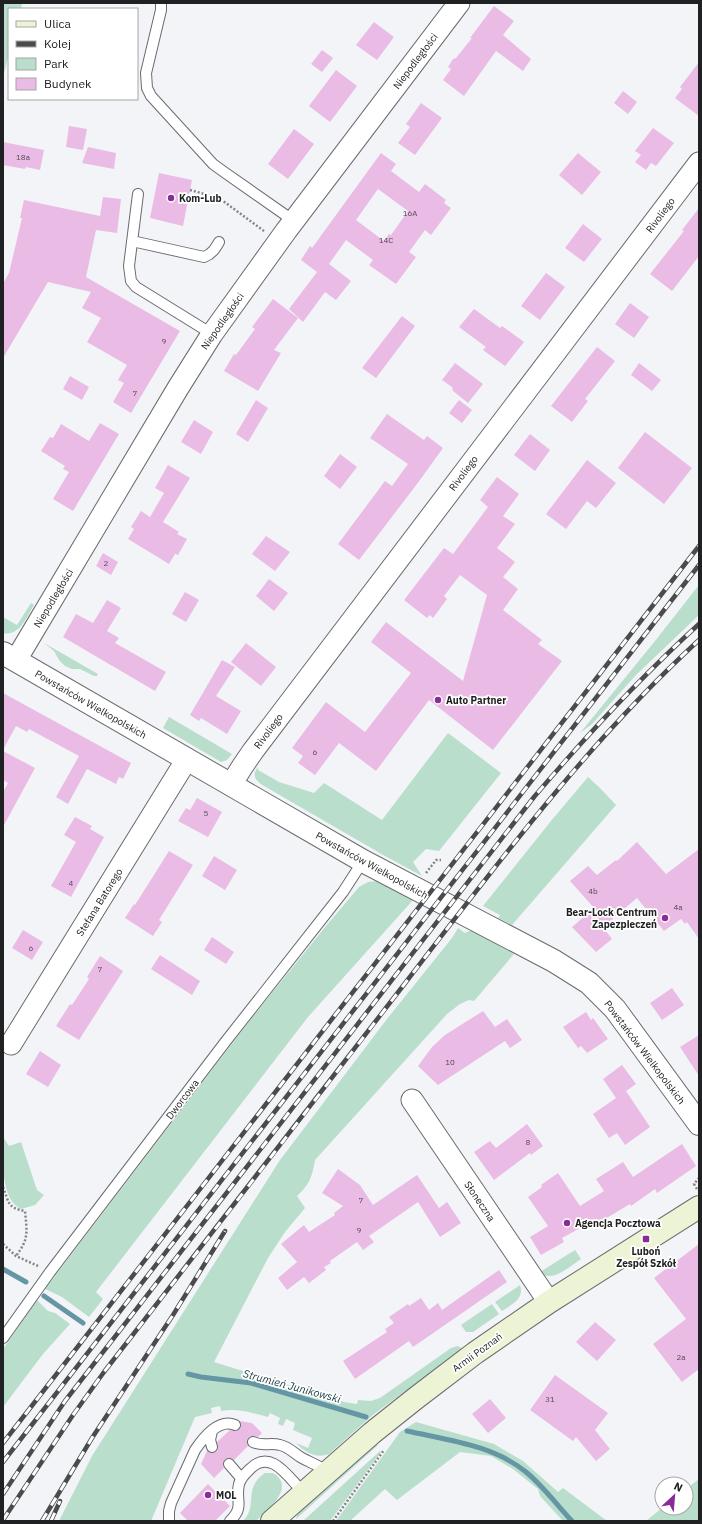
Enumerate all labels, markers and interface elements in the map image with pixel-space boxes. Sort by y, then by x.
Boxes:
legend [8,8,138,100]
text: Ulica [44,16,71,31]
street label: Niepodległości [390,31,441,92]
text: Kolej [44,36,71,51]
text: Park [44,56,69,71]
text: Budynek [44,76,92,91]
house number: 18a [16,152,31,162]
place label: Kom-Lub [179,192,222,205]
marker: Kom-Lub [166,193,176,203]
street label: Rivoliego [643,195,678,236]
house number: 16A [403,208,417,218]
house number: 14C [379,235,393,245]
street label: Niepodległości [198,290,247,352]
house number: 9 [162,336,167,346]
house number: 7 [133,388,138,398]
street label: Rivoliego [446,453,481,494]
house number: 2 [104,558,109,568]
street label: Niepodległości [31,566,76,630]
street label: Powstańców Wielkopolskich [33,667,149,742]
place label: Auto Partner [446,694,506,707]
marker: Auto Partner [433,695,443,705]
street label: Rivoliego [251,711,286,752]
house number: 6 [313,747,318,757]
house number: 5 [204,808,209,818]
street label: Powstańców Wielkopolskich [313,829,430,902]
street label: Stefana Batorego [73,866,126,939]
house number: 4 [69,878,74,888]
house number: 4b [588,886,598,896]
house number: 4a [673,902,683,912]
place label: Bear-Lock Centrum Zapezpieczeń [566,906,657,931]
marker: Bear-Lock Centrum Zapezpieczeń [660,913,670,923]
house number: 6 [29,943,34,953]
house number: 7 [98,964,103,974]
street label: Powstańców Wielkopolskich [601,998,688,1107]
house number: 10 [445,1057,455,1067]
street label: Dworcowa [163,1076,202,1122]
house number: 8 [526,1137,531,1147]
street label: Słoneczna [461,1179,498,1225]
house number: 7 [359,1195,364,1205]
place label: Agencja Pocztowa [575,1217,661,1230]
marker: Agencja Pocztowa [562,1218,572,1228]
house number: 9 [357,1225,362,1235]
marker: Luboń Zespół Szkół [641,1234,651,1244]
place label: Luboń Zespół Szkół [616,1245,677,1270]
street label: Armii Poznań [450,1330,505,1375]
house number: 2a [676,1352,686,1362]
water label: Strumień Junikowski [242,1366,343,1406]
house number: 31 [545,1394,555,1404]
north arrow [654,1476,694,1516]
text: N [672,1479,685,1495]
place label: MOL [216,1489,237,1502]
marker: MOL [203,1490,213,1500]

